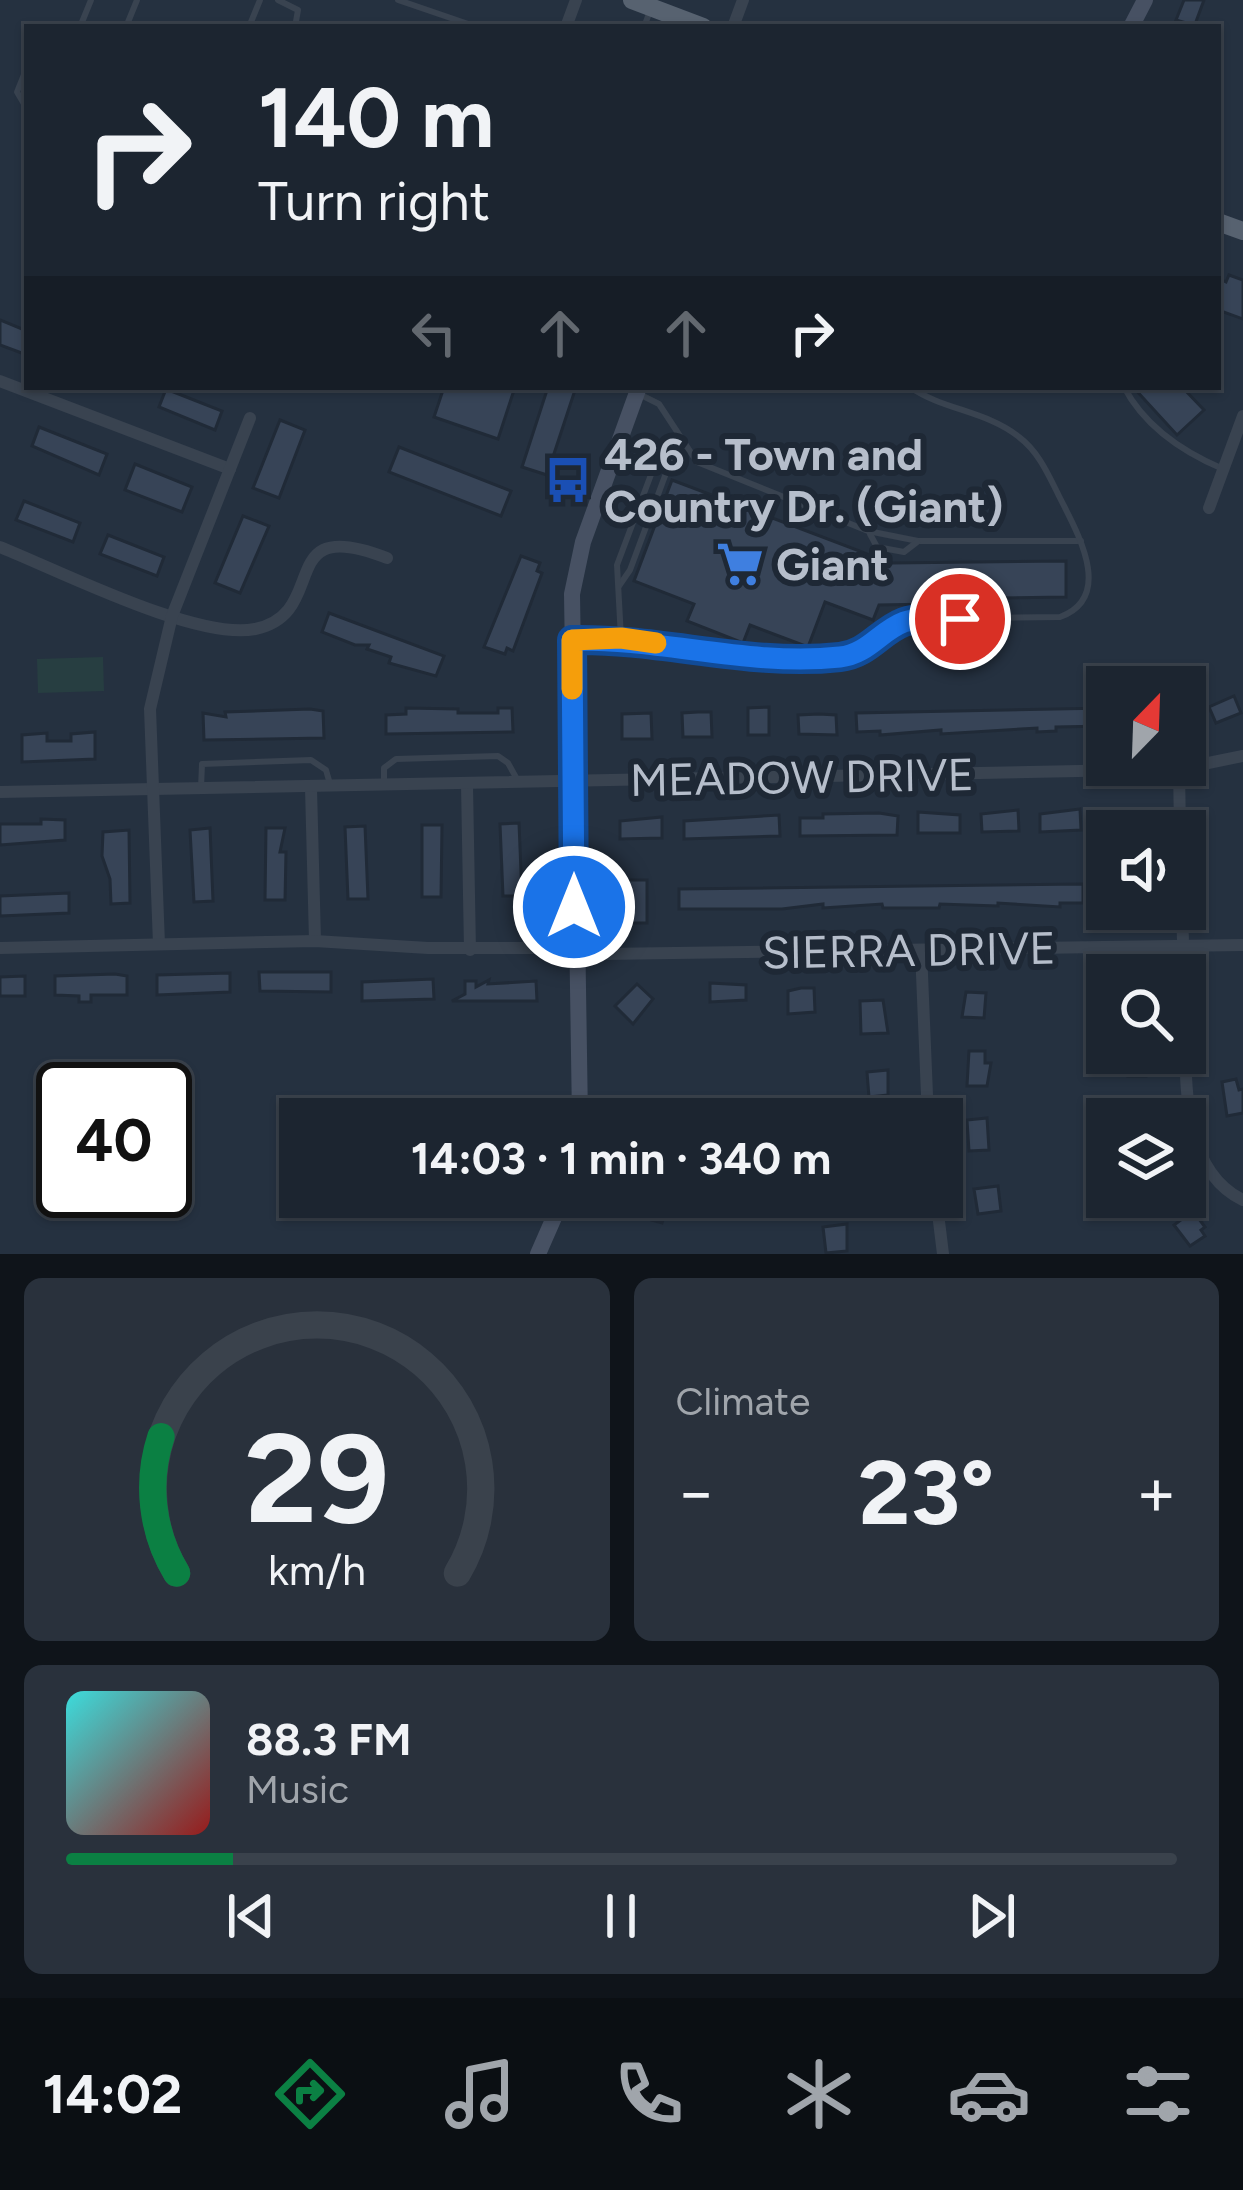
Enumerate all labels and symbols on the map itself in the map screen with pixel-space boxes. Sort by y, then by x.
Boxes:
place label: 426 - Town and Country Dr. (Giant) [604,427,1003,533]
bus stop icon: 426 - Town and Country Dr. (Giant) [543,455,593,505]
place label: Giant [776,537,889,591]
supermarket icon: Giant [715,539,765,589]
pin [909,568,1011,670]
north arrow [1086,666,1206,786]
street label: MEADOW DRIVE [630,747,974,807]
position arrow [511,844,637,970]
street label: SIERRA DRIVE [762,920,1056,980]
speed limit sign: 40 [36,1062,192,1218]

